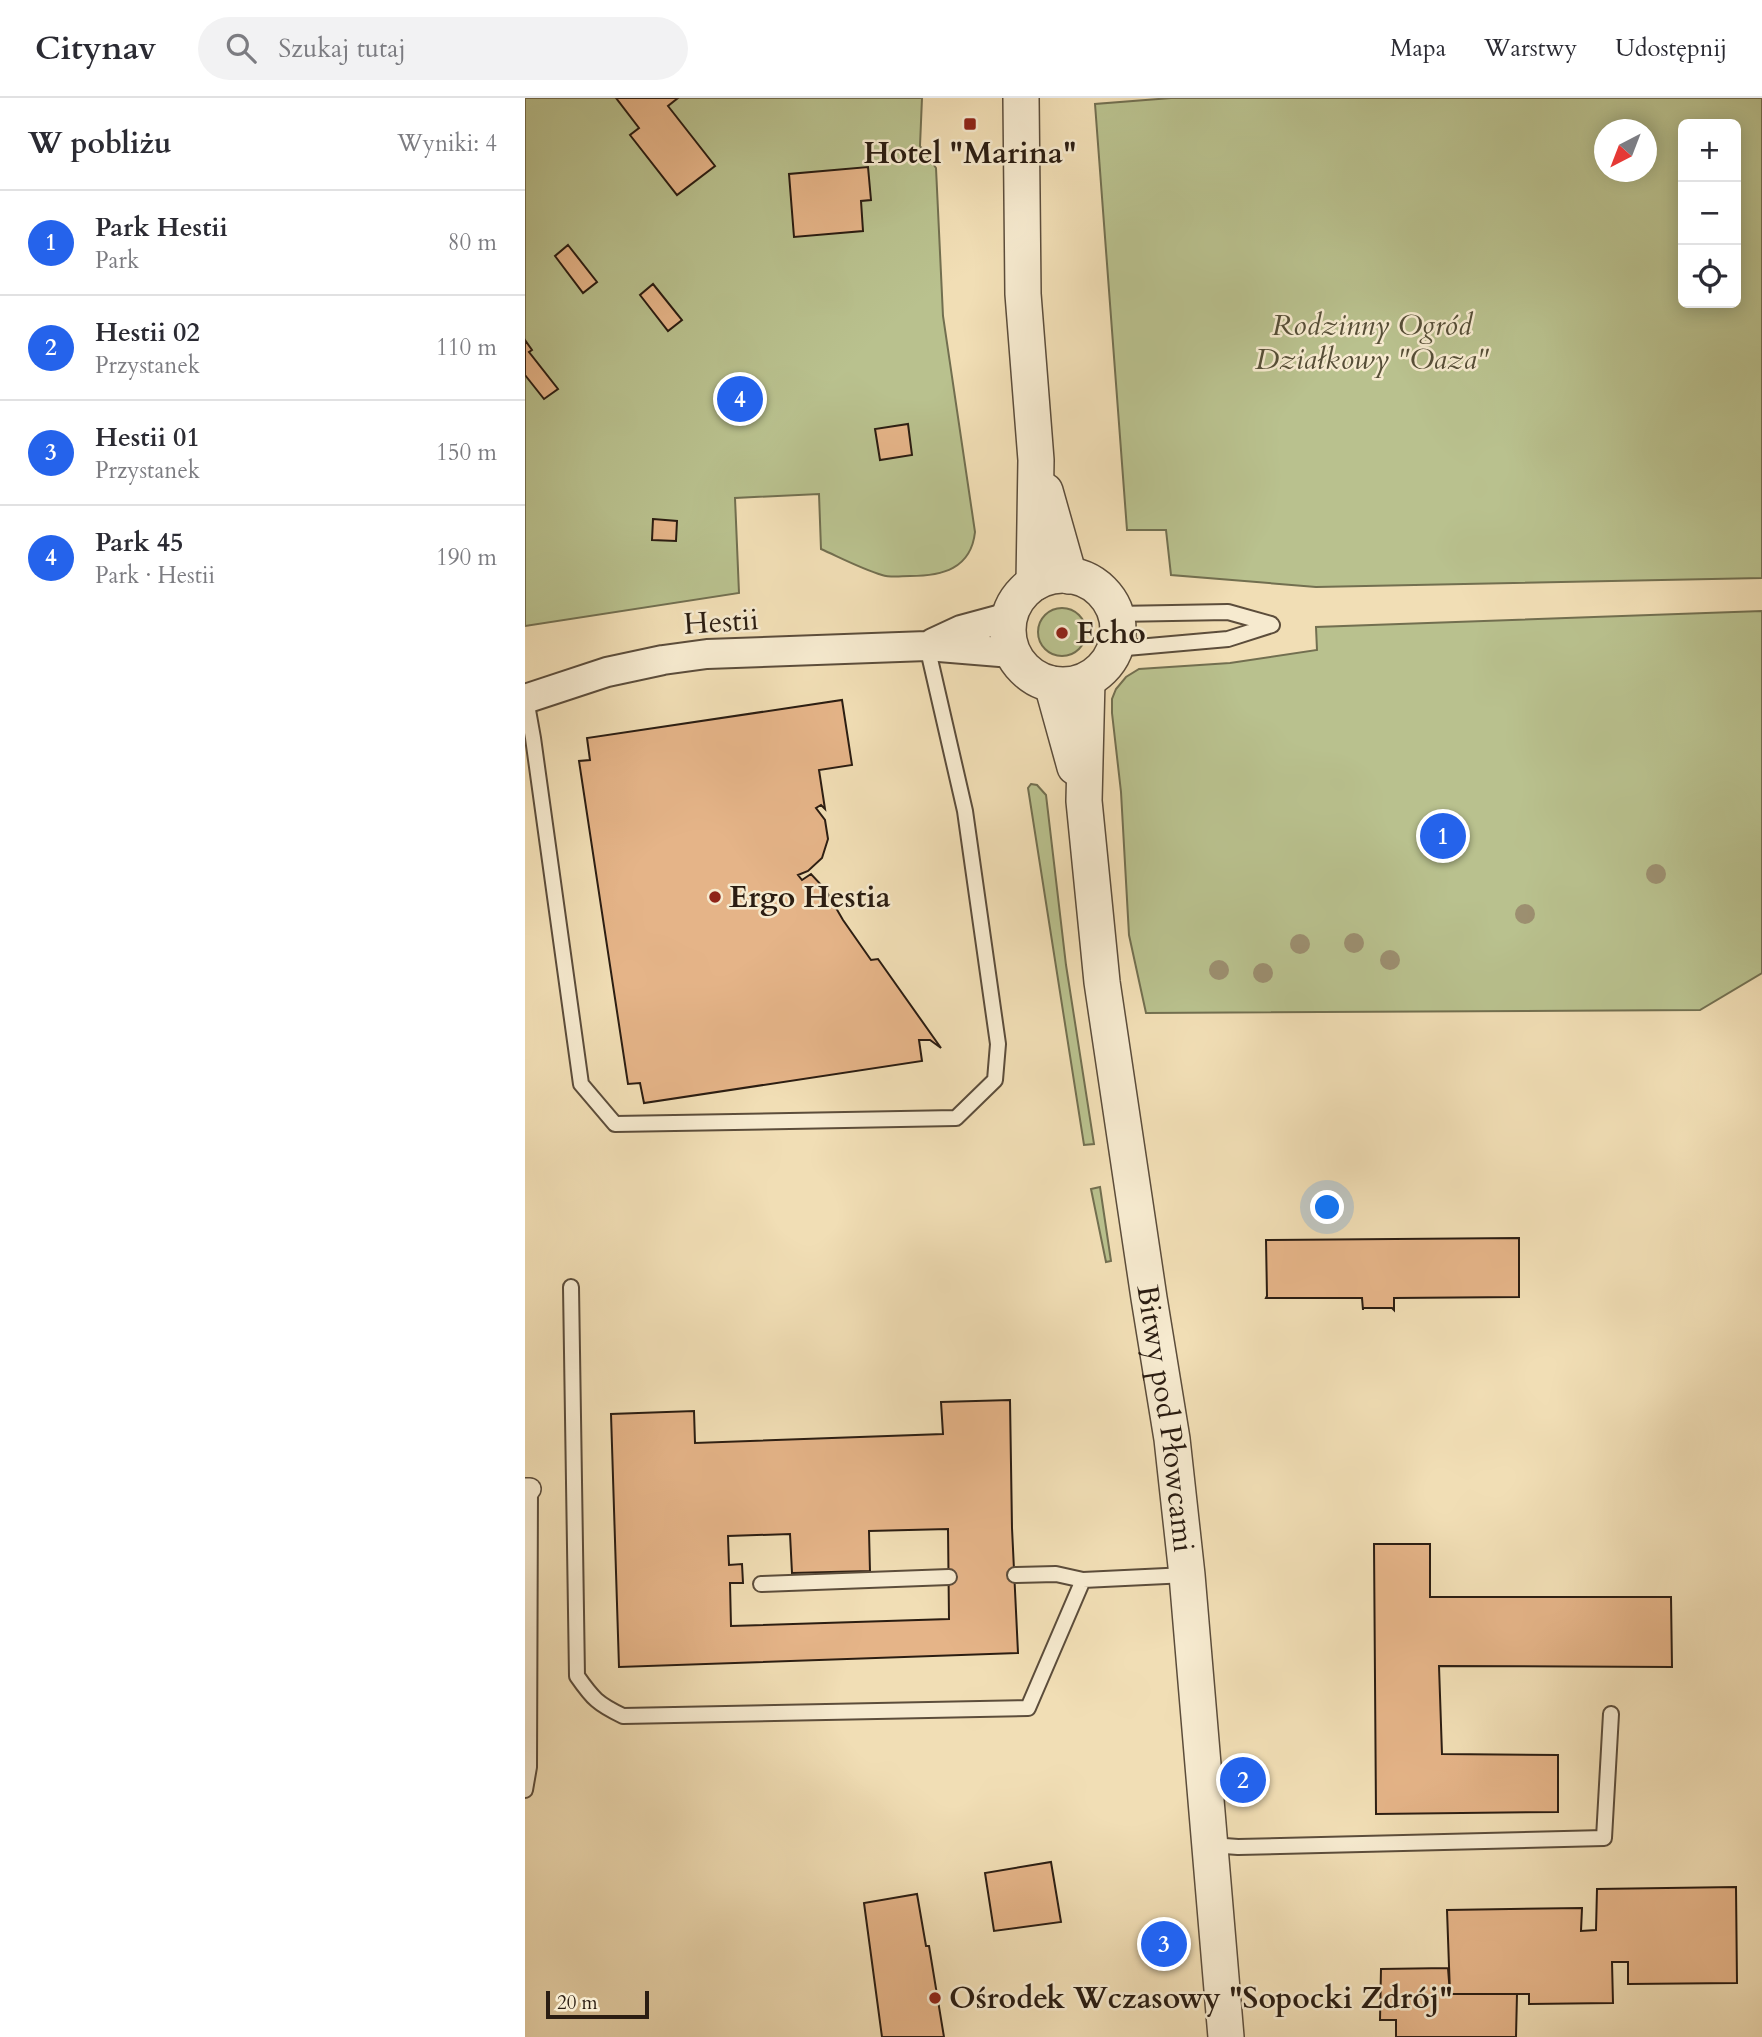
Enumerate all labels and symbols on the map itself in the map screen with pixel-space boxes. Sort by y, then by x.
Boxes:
marker: Hotel "Marina" [962,116,978,132]
north arrow [1594,119,1657,182]
place label: Hotel "Marina" [863,133,1077,174]
park label: Rodzinny Ogród Działkowy "Oaza" [1255,305,1489,380]
pin: 4 [717,373,763,425]
street label: Hestii [682,599,760,645]
place label: Echo [1076,613,1146,654]
marker: Echo [1054,625,1070,641]
pin: 1 [1420,810,1466,862]
place label: Ergo Hestia [729,877,891,918]
marker: Ergo Hestia [707,889,723,905]
your location [1310,1190,1344,1224]
street label: Bitwy pod Płowcami [1127,1282,1205,1554]
pin: 2 [1220,1754,1266,1806]
pin: 3 [1141,1918,1187,1970]
place label: Ośrodek Wczasowy "Sopocki Zdrój" [949,1978,1453,2019]
scale bar [546,1988,649,2020]
marker: Ośrodek Wczasowy "Sopocki Zdrój" [927,1990,943,2006]

